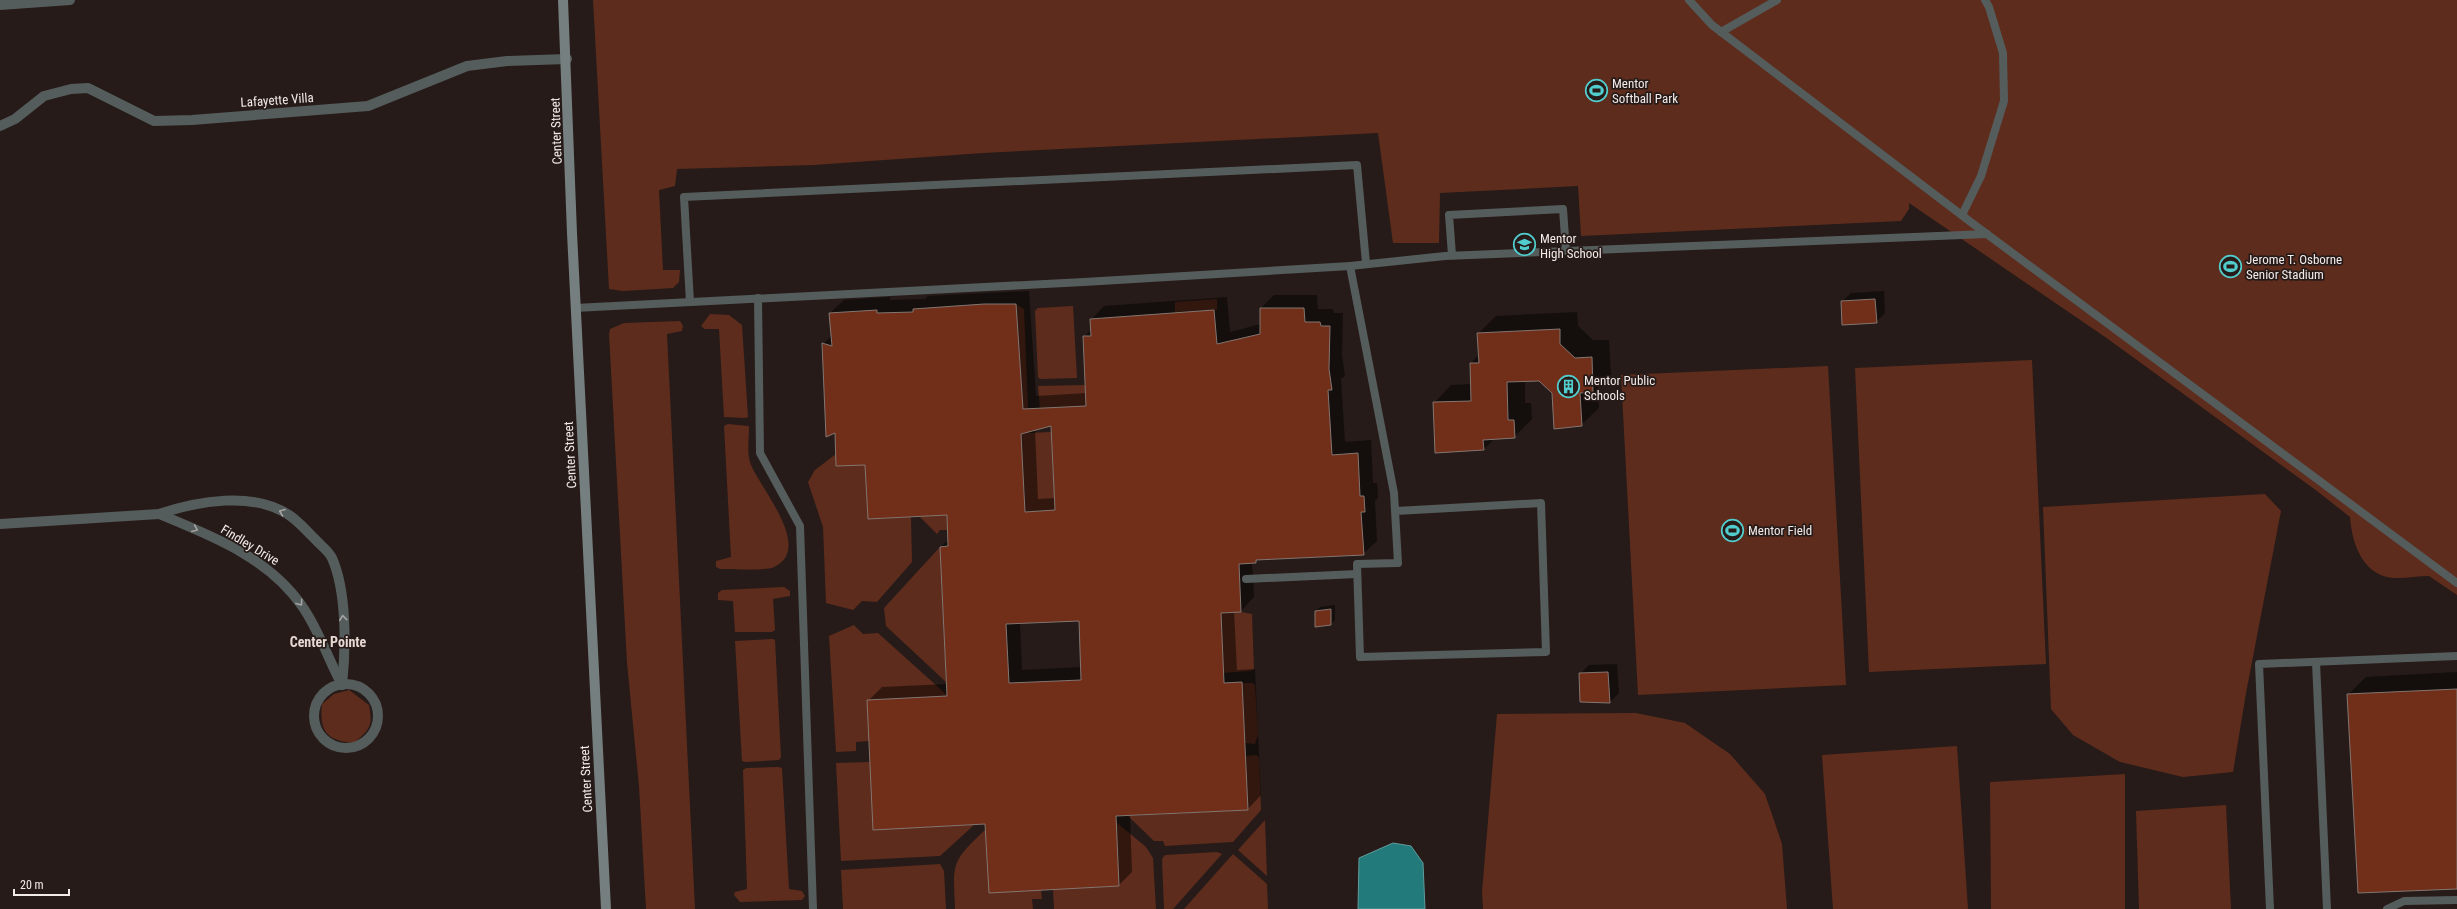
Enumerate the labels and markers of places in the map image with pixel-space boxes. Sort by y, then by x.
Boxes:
place label: Mentor Softball Park [1612,76,1678,106]
sports icon: Mentor Softball Park [1584,77,1610,103]
place label: Mentor High School [1540,231,1602,261]
school or university icon: Mentor High School [1511,232,1537,258]
place label: Jerome T. Osborne Senior Stadium [2246,252,2342,282]
sports icon: Jerome T. Osborne Senior Stadium [2217,253,2243,279]
place label: Mentor Public Schools [1584,373,1655,403]
building icon: Mentor Public Schools [1556,374,1582,400]
sports icon: Mentor Field [1720,517,1746,543]
place label: Mentor Field [1748,523,1812,538]

